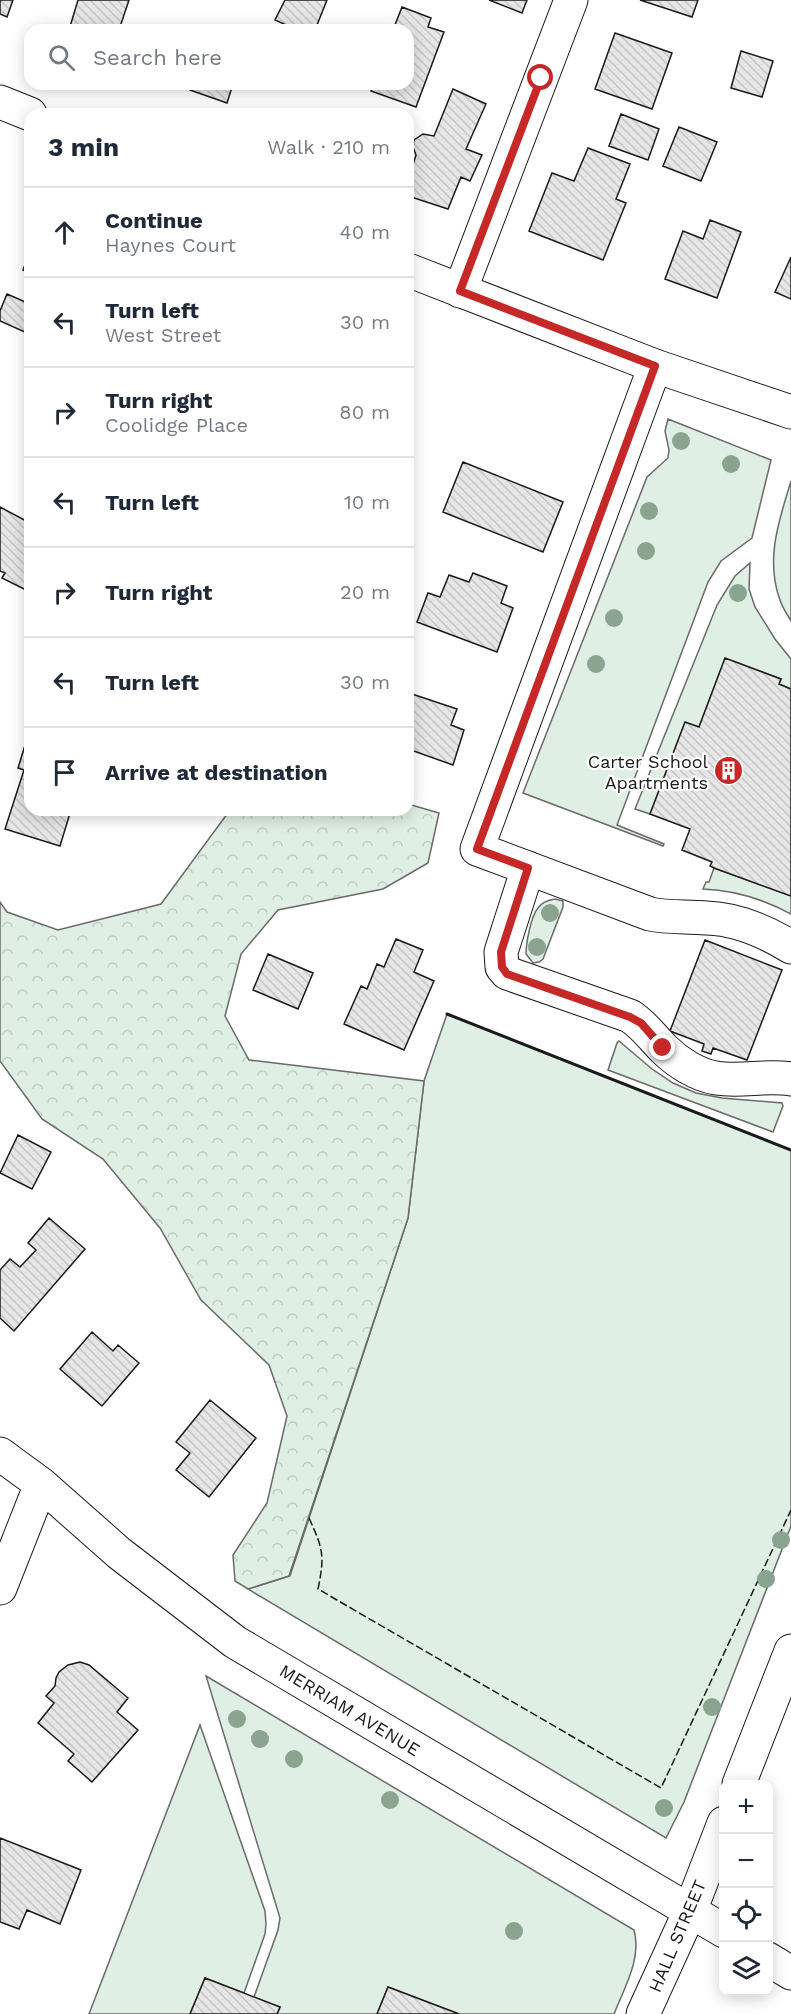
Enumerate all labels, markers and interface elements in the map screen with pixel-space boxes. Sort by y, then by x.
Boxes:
search box [24,24,414,90]
icon: search [45,41,78,74]
text: Search here [93,45,222,70]
route start [527,64,553,90]
text: 3 min [48,132,119,162]
text: Walk · 210 m [267,135,390,159]
text: Continue [105,208,203,233]
icon: ahead [48,216,81,249]
text: 40 m [339,220,390,244]
text: Haynes Court [105,233,236,257]
text: Turn left [105,298,199,323]
icon: left [48,306,81,339]
text: 30 m [340,310,390,334]
text: West Street [105,323,221,347]
text: Turn right [105,388,212,413]
icon: right [48,396,81,429]
text: 80 m [339,400,390,424]
text: Coolidge Place [105,413,248,437]
icon: left [48,486,81,519]
text: Turn left [105,490,199,515]
text: 10 m [344,490,390,514]
icon: right [48,576,81,609]
text: Turn right [105,580,212,605]
text: 20 m [340,580,390,604]
icon: left [48,666,81,699]
text: Turn left [105,670,199,695]
text: 30 m [340,670,390,694]
place label: Carter School Apartments [588,751,708,793]
building icon: Carter School Apartments [713,755,745,787]
icon: arrive [48,756,81,789]
text: Arrive at destination [105,760,328,785]
route end [649,1034,675,1060]
street label: MERRIAM AVENUE [276,1660,424,1760]
map controls [719,1780,773,1996]
button: + [719,1780,773,1834]
button: − [719,1834,773,1888]
street label: HALL STREET [644,1877,710,1995]
button: locate [719,1888,773,1942]
button: layers [719,1942,773,1996]

